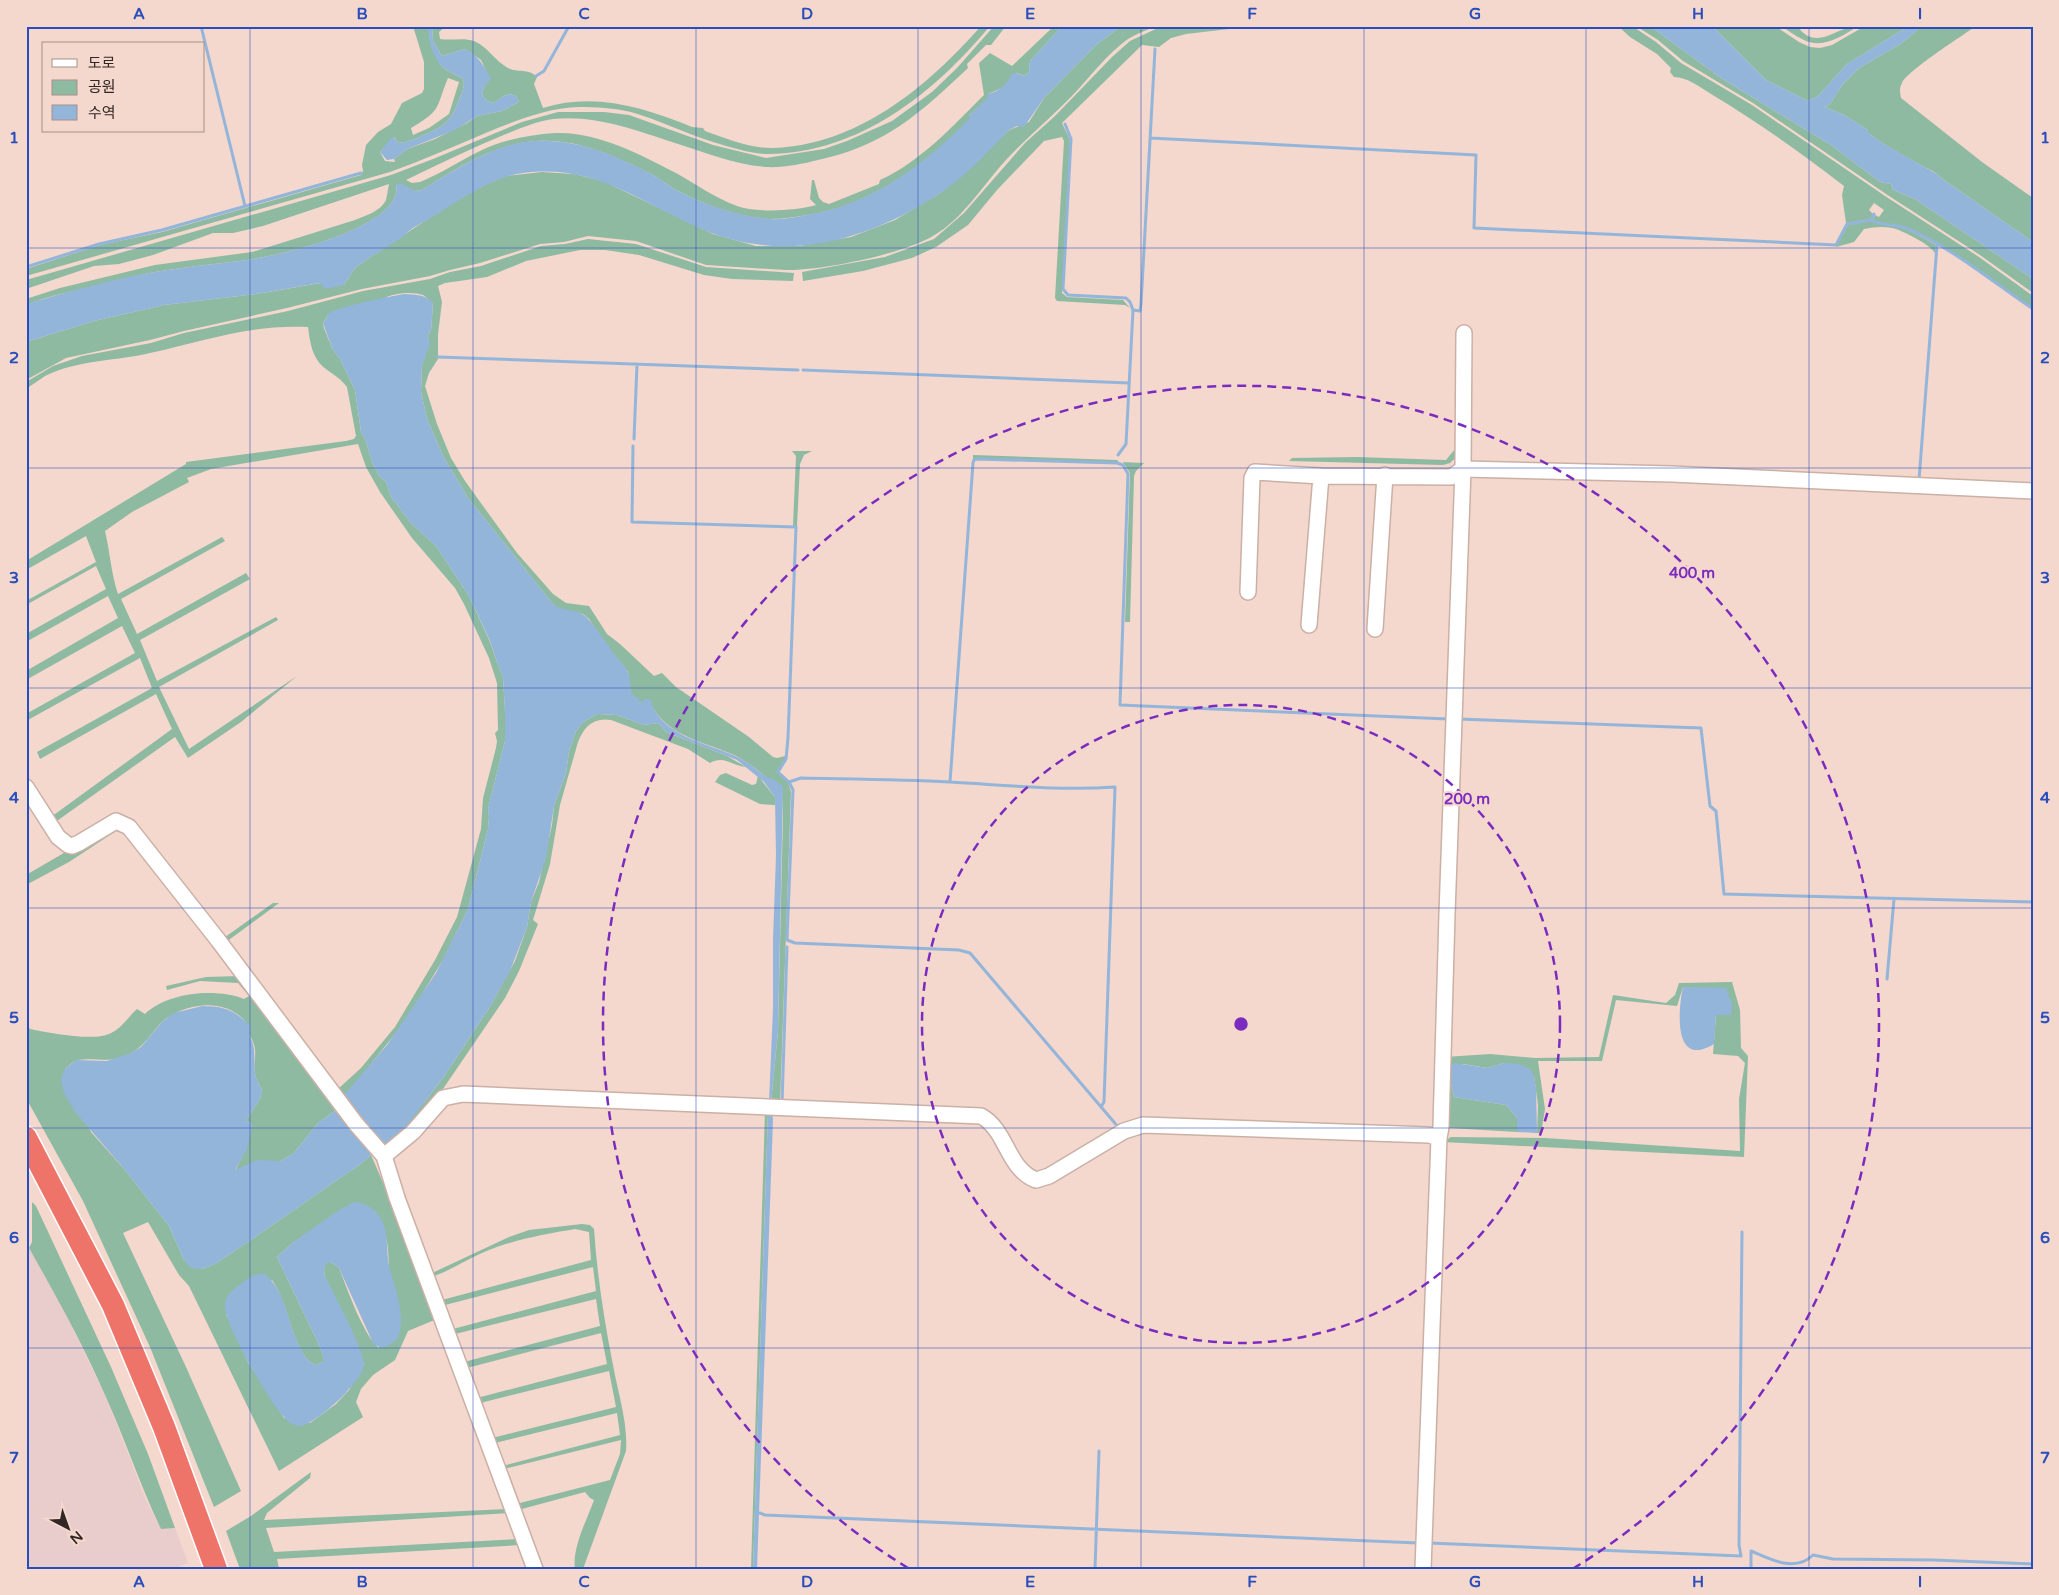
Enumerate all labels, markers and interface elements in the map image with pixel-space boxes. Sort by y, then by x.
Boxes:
text: A [133,4,145,24]
text: B [356,4,368,24]
text: C [578,4,590,24]
text: D [801,4,813,24]
text: E [1025,4,1035,24]
text: F [1247,4,1257,24]
text: G [1469,4,1481,24]
text: H [1692,4,1704,24]
text: I [1918,4,1922,24]
legend [42,42,205,132]
text: 도로 [88,54,116,72]
text: 공원 [88,78,116,96]
text: 수역 [88,104,116,122]
text: 1 [9,128,19,148]
text: 1 [2040,128,2050,148]
text: 2 [9,348,19,368]
text: 2 [2040,348,2050,368]
text: 400 m [1669,564,1715,582]
text: 3 [9,568,19,588]
text: 3 [2040,568,2050,588]
text: 4 [9,788,19,808]
text: 4 [2040,788,2050,808]
text: 200 m [1444,790,1490,808]
text: 5 [9,1008,19,1028]
text: 5 [2040,1008,2050,1028]
centre of rings [1232,1015,1250,1033]
text: 6 [9,1228,19,1248]
text: 6 [2040,1228,2050,1248]
text: 7 [9,1448,19,1468]
text: 7 [2040,1448,2050,1468]
north arrow [42,1502,92,1552]
text: N [66,1527,86,1548]
text: A [133,1572,145,1592]
text: B [356,1572,368,1592]
text: C [578,1572,590,1592]
text: D [801,1572,813,1592]
text: E [1025,1572,1035,1592]
text: F [1247,1572,1257,1592]
text: G [1469,1572,1481,1592]
text: H [1692,1572,1704,1592]
text: I [1918,1572,1922,1592]

